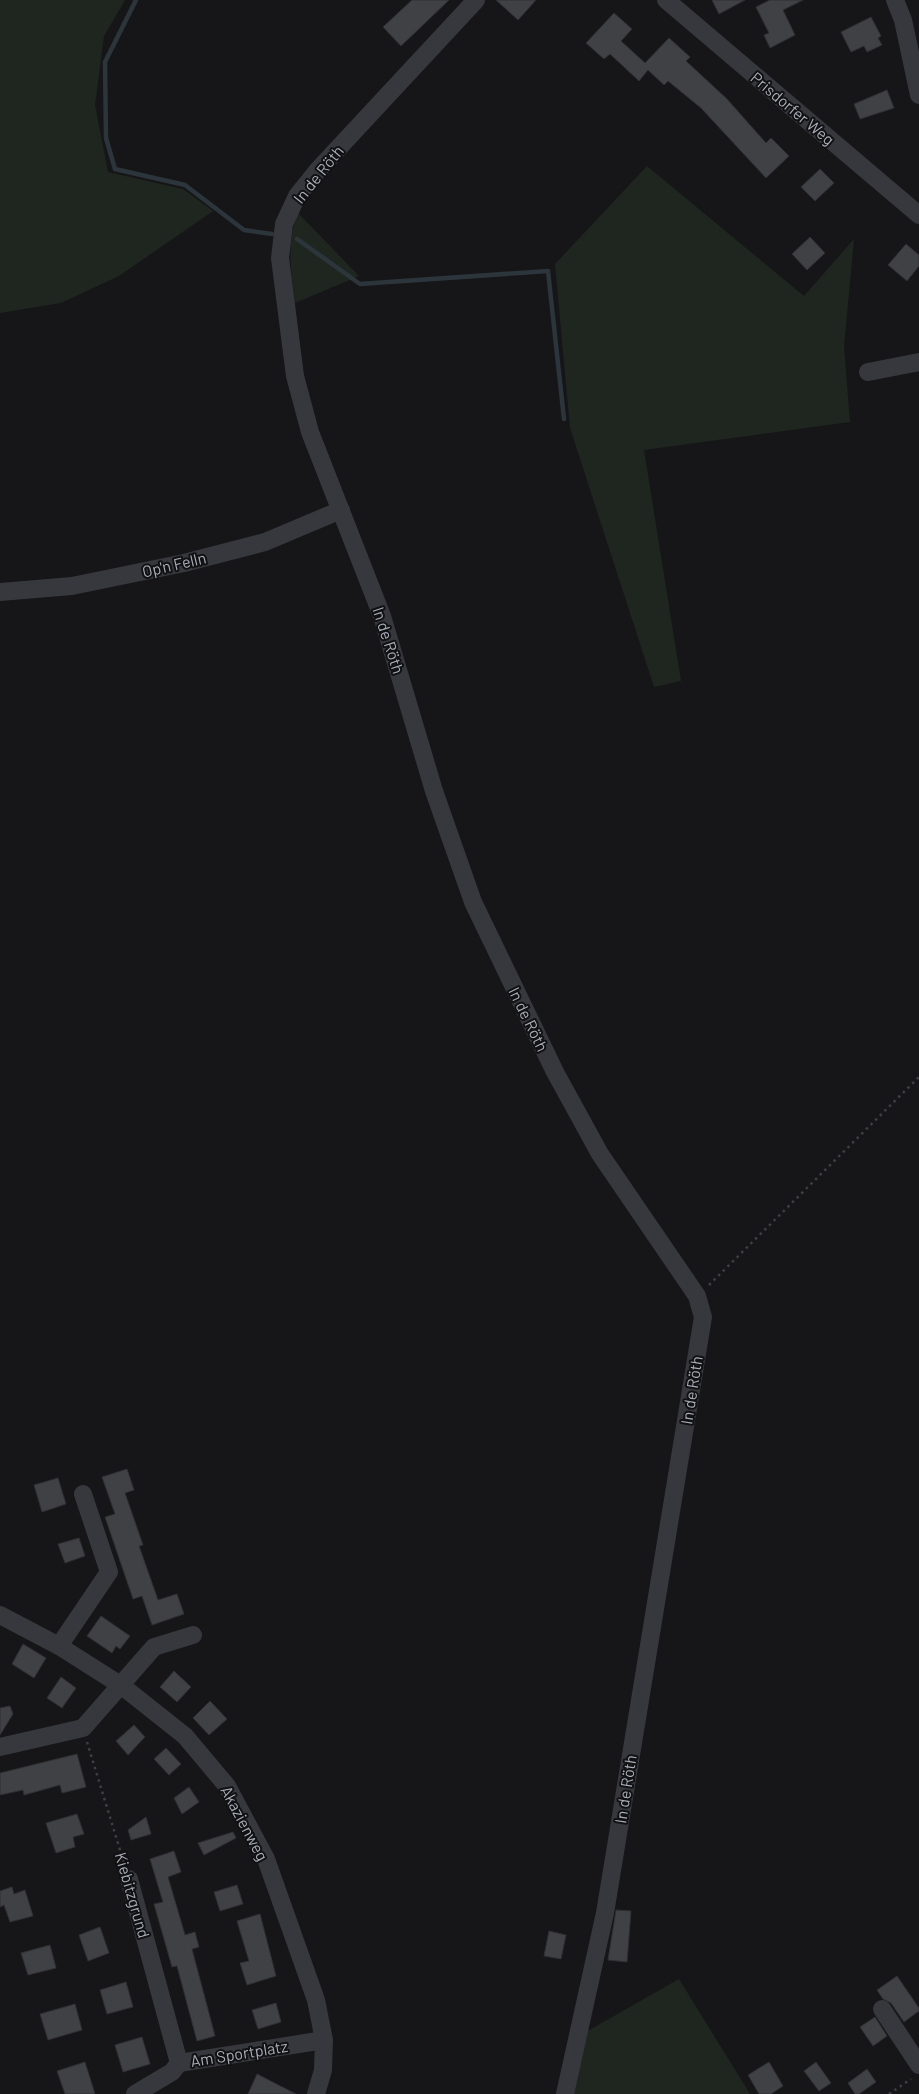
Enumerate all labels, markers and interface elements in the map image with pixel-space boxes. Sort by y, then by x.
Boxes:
street label: Prisdorfer Weg [747,67,839,149]
street label: In de Röth [289,141,347,207]
street label: Op'n Felln [140,547,208,581]
street label: In de Röth [369,604,409,676]
street label: In de Röth [505,984,553,1054]
street label: In de Röth [676,1354,706,1426]
street label: In de Röth [610,1753,640,1825]
street label: Akazienweg [217,1782,273,1864]
street label: Kiebitzgrund [112,1850,154,1940]
street label: Am Sportplatz [189,2036,289,2070]

